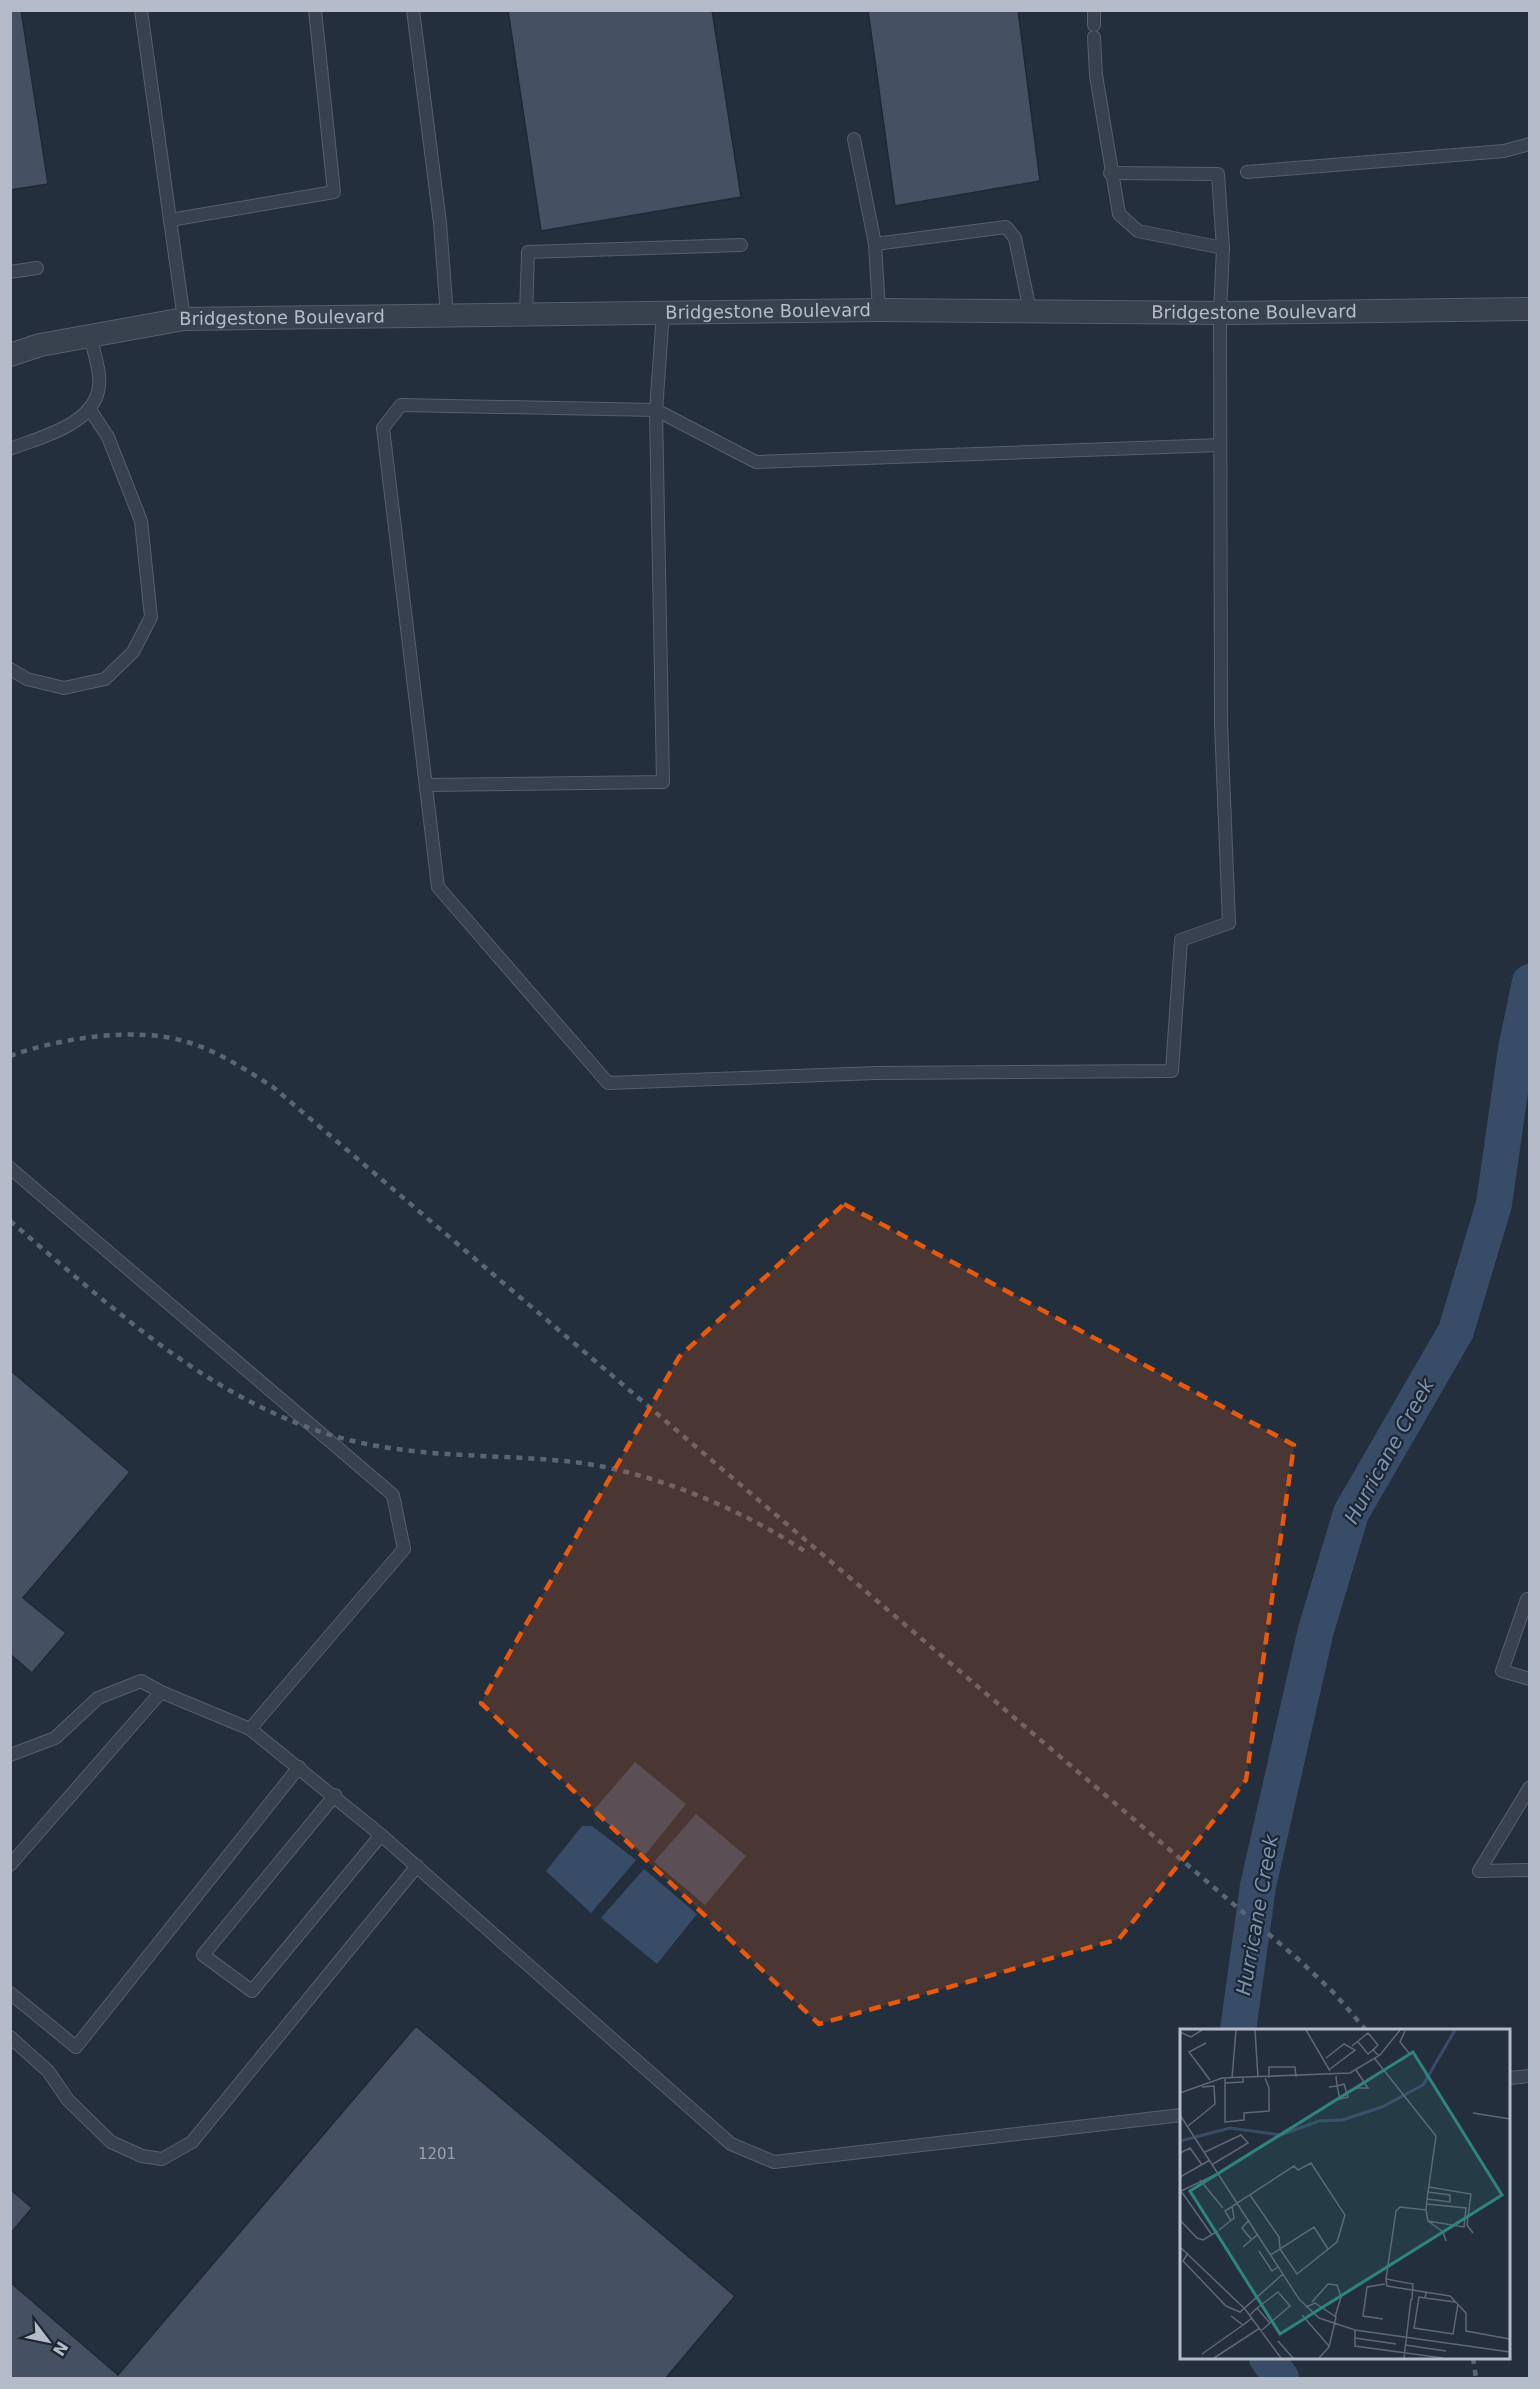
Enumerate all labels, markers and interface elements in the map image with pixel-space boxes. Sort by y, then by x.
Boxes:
street label: Bridgestone Boulevard [665,299,871,323]
street label: Bridgestone Boulevard [1151,300,1357,323]
street label: Bridgestone Boulevard [179,305,385,329]
water label: Hurricane Creek [1339,1373,1440,1528]
water label: Hurricane Creek [1231,1831,1283,1997]
inset map [1180,2029,1510,2359]
house number: 1201 [418,2145,456,2163]
north arrow [18,2311,78,2371]
text: N [49,2338,72,2359]

